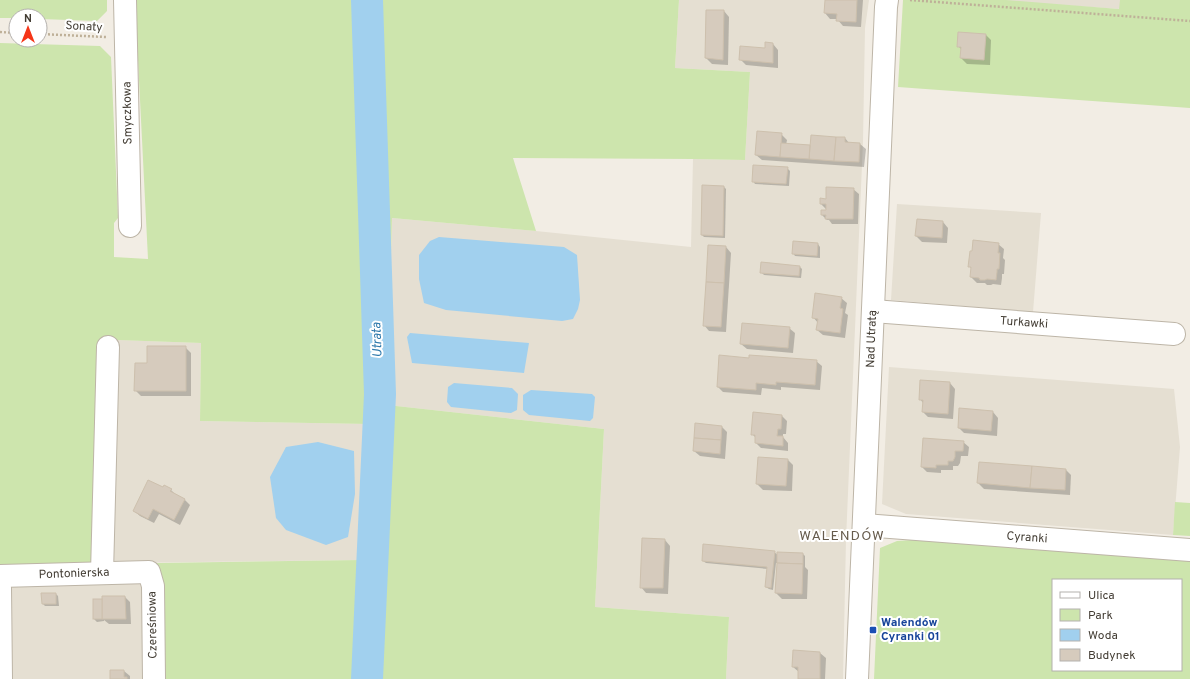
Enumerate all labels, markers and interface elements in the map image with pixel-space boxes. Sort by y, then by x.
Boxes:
north arrow [8,8,48,48]
text: N [24,12,32,26]
street label: Sonaty [65,18,103,36]
street label: Smyczkowa [119,81,137,145]
street label: Nad Utratą [863,310,881,368]
street label: Turkawki [999,313,1049,333]
water label: Utrata [369,322,387,358]
district label: WALENDÓW [799,527,885,545]
street label: Cyranki [1006,529,1048,547]
street label: Pontonierska [38,565,110,583]
legend [1052,579,1182,671]
text: Ulica [1088,588,1115,604]
street label: Czereśniowa [144,591,162,659]
text: Park [1088,608,1113,624]
place label: Walendów Cyranki 01 [881,615,940,645]
marker: Walendów Cyranki 01 [868,625,878,635]
text: Woda [1088,628,1118,644]
text: Budynek [1088,648,1136,664]

